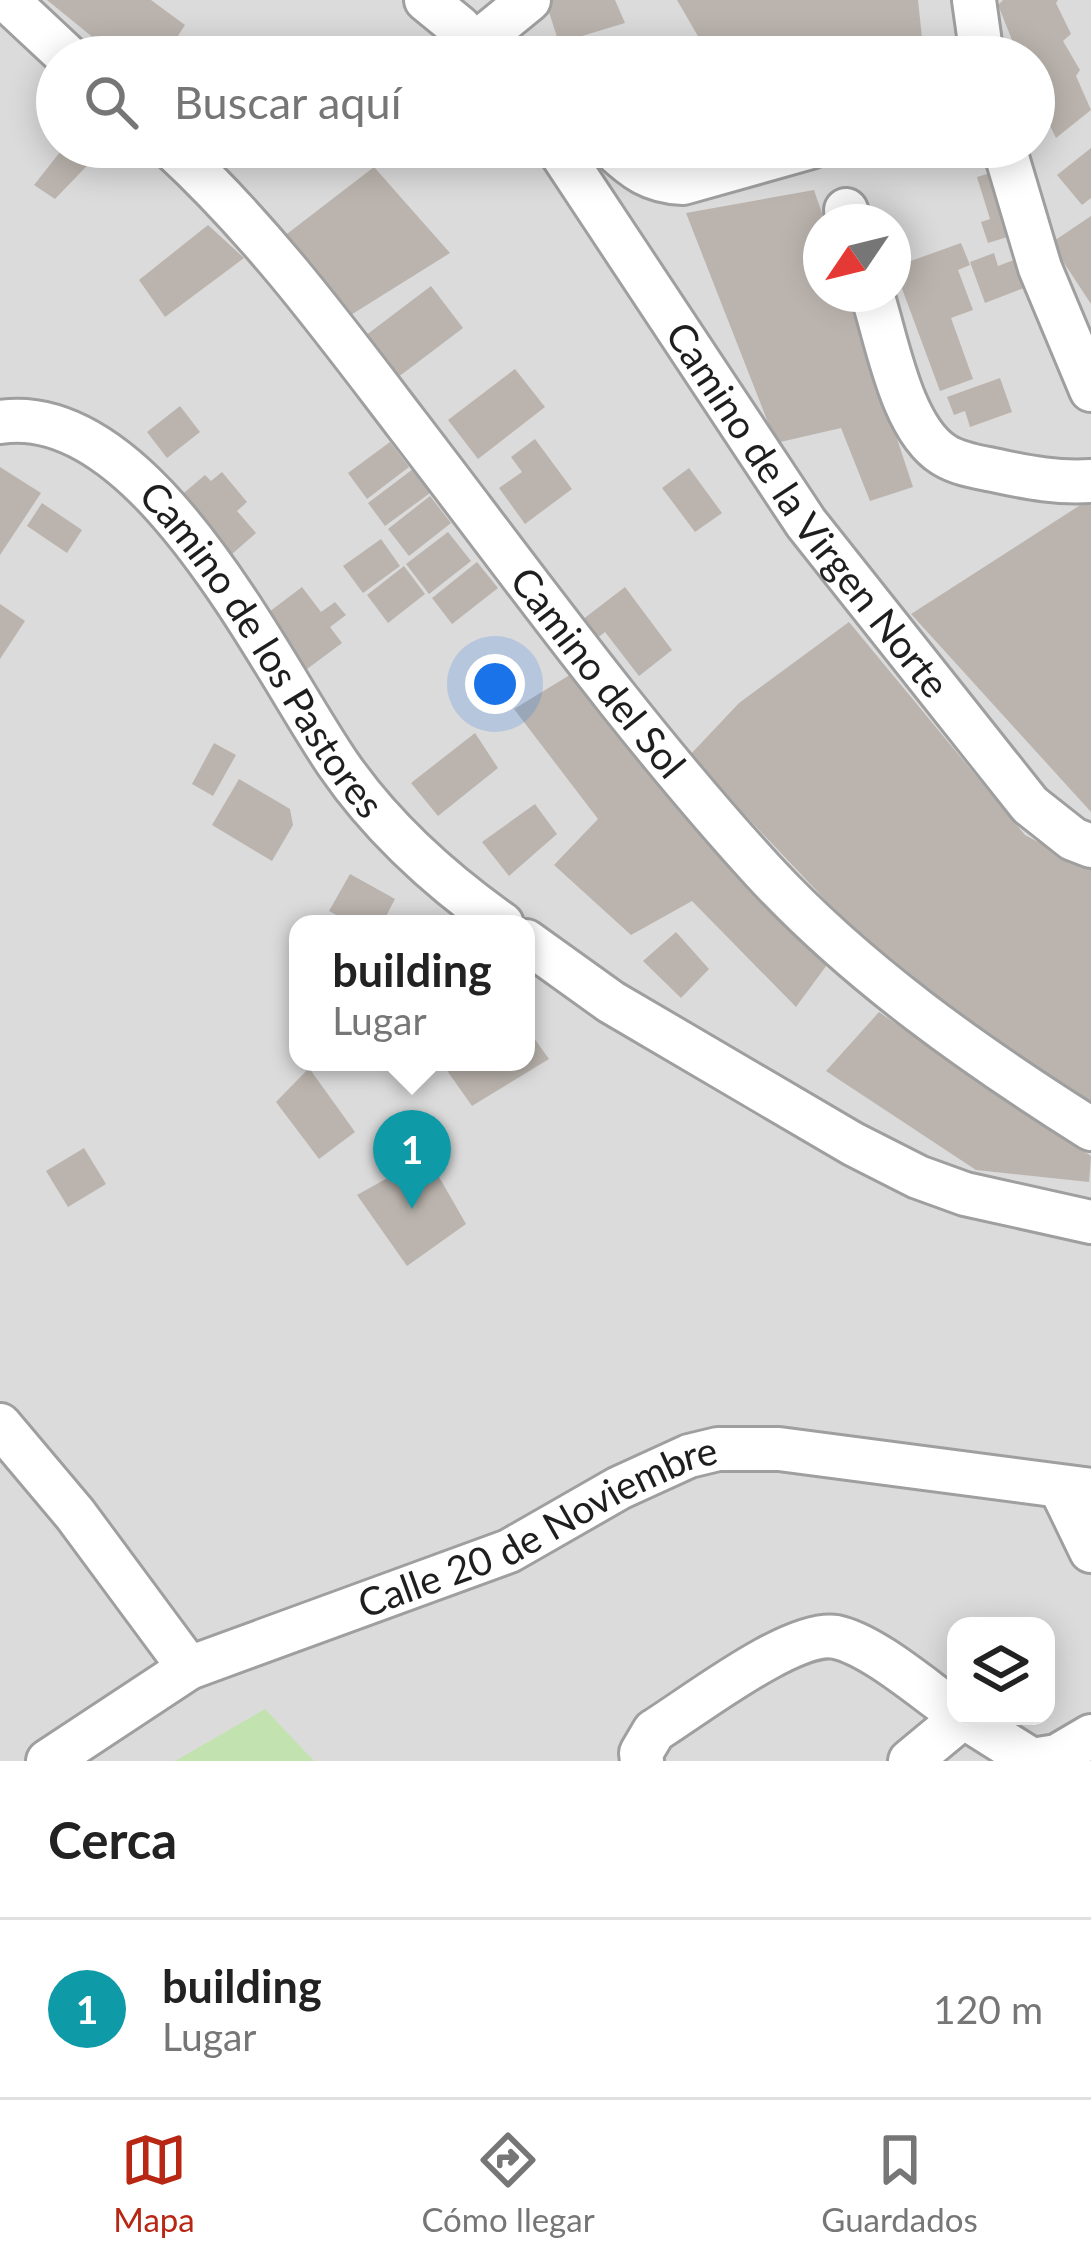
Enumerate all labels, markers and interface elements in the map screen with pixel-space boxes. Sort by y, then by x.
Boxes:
search box [36,36,1055,168]
icon: search [78,69,144,135]
text: Buscar aquí [174,75,401,129]
north arrow [803,204,911,312]
street label: Camino de la Virgen Norte [657,313,959,706]
street label: Camino de los Pastores [131,471,394,826]
street label: Camino del Sol [502,558,696,787]
your location [465,654,525,714]
popup [289,915,535,1071]
text: building [332,943,492,997]
text: Lugar [332,997,427,1043]
pin: 1 [373,1110,451,1209]
street label: Calle 20 de Noviembre [351,1426,721,1626]
map controls [947,1617,1055,1725]
button: layers [947,1617,1055,1725]
text: Cerca [48,1809,177,1870]
text: building [162,1959,322,2013]
text: 1 [76,1986,98,2032]
text: 120 m [933,1986,1043,2032]
text: Lugar [162,2013,257,2059]
tab: Mapa [113,2127,195,2239]
tab: Cómo llegar [421,2127,595,2239]
tab: Guardados [821,2127,978,2239]

